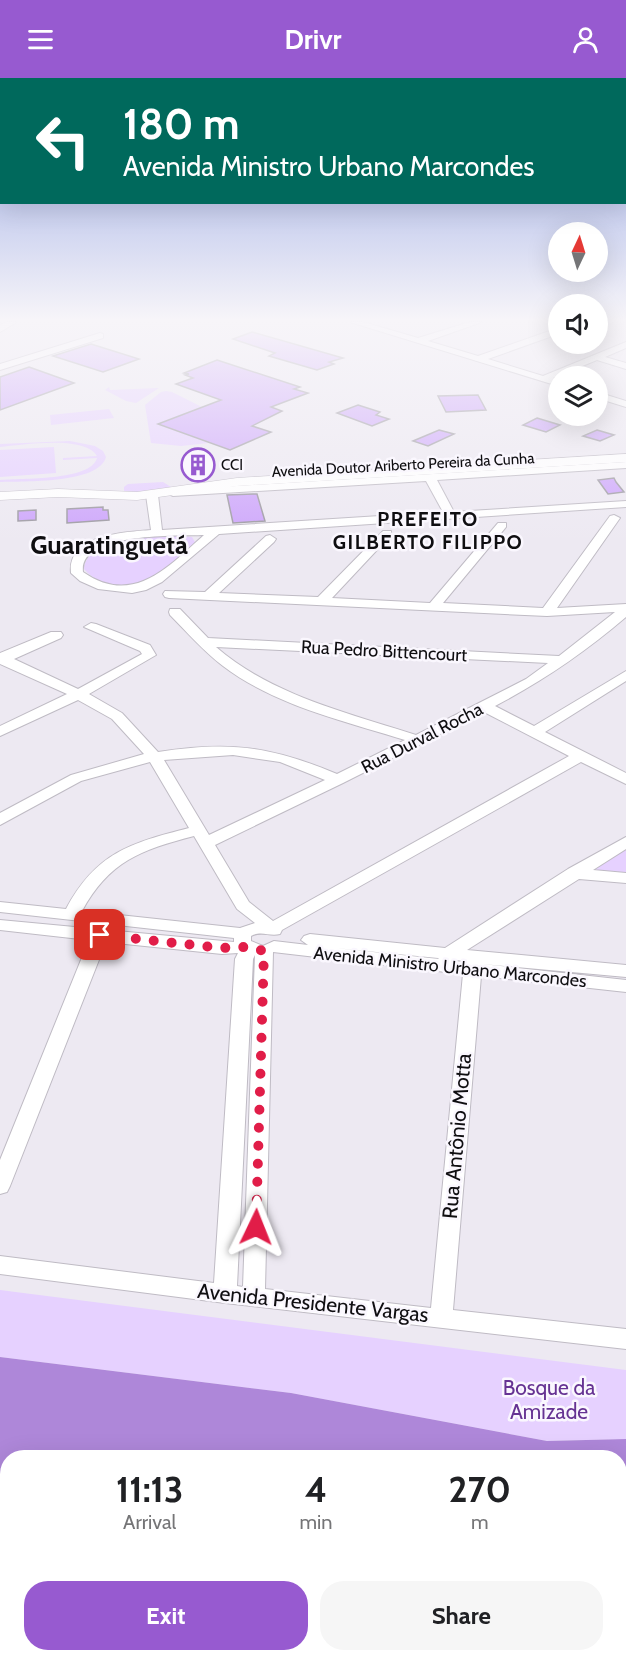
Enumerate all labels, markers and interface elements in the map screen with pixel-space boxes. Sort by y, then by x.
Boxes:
icon: menu [24,23,57,56]
text: Drivr [285,23,341,56]
icon: person [569,23,602,56]
text: 180 m [123,98,239,150]
icon: left [24,102,102,180]
text: Avenida Ministro Urbano Marcondes [123,150,534,183]
north arrow [548,222,608,282]
map controls [548,222,608,426]
button: sound [548,294,608,354]
button: layers [548,366,608,426]
building icon: CCI [180,447,216,483]
street label: Avenida Doutor Ariberto Pereira da Cunha [271,449,536,481]
place label: CCI [221,456,243,474]
district label: PREFEITO GILBERTO FILIPPO [333,507,523,554]
district label: Guaratinguetá [30,529,188,561]
street label: Rua Pedro Bittencourt [300,636,468,666]
street label: Rua Durval Rocha [358,698,487,778]
pin [74,909,125,960]
icon: arrive [83,918,116,951]
street label: Avenida Ministro Urbano Marcondes [312,942,588,992]
street label: Rua Antônio Motta [437,1052,476,1220]
position arrow [224,1195,288,1259]
street label: Avenida Presidente Vargas [196,1278,430,1327]
park label: Bosque da Amizade [503,1375,595,1424]
text: 11:13 [116,1467,183,1511]
text: 4 [305,1467,327,1511]
text: 270 [448,1467,511,1511]
text: Arrival [123,1510,176,1534]
text: min [299,1510,332,1534]
text: m [471,1510,488,1534]
button: Exit [24,1581,308,1650]
button: Share [320,1581,603,1650]

